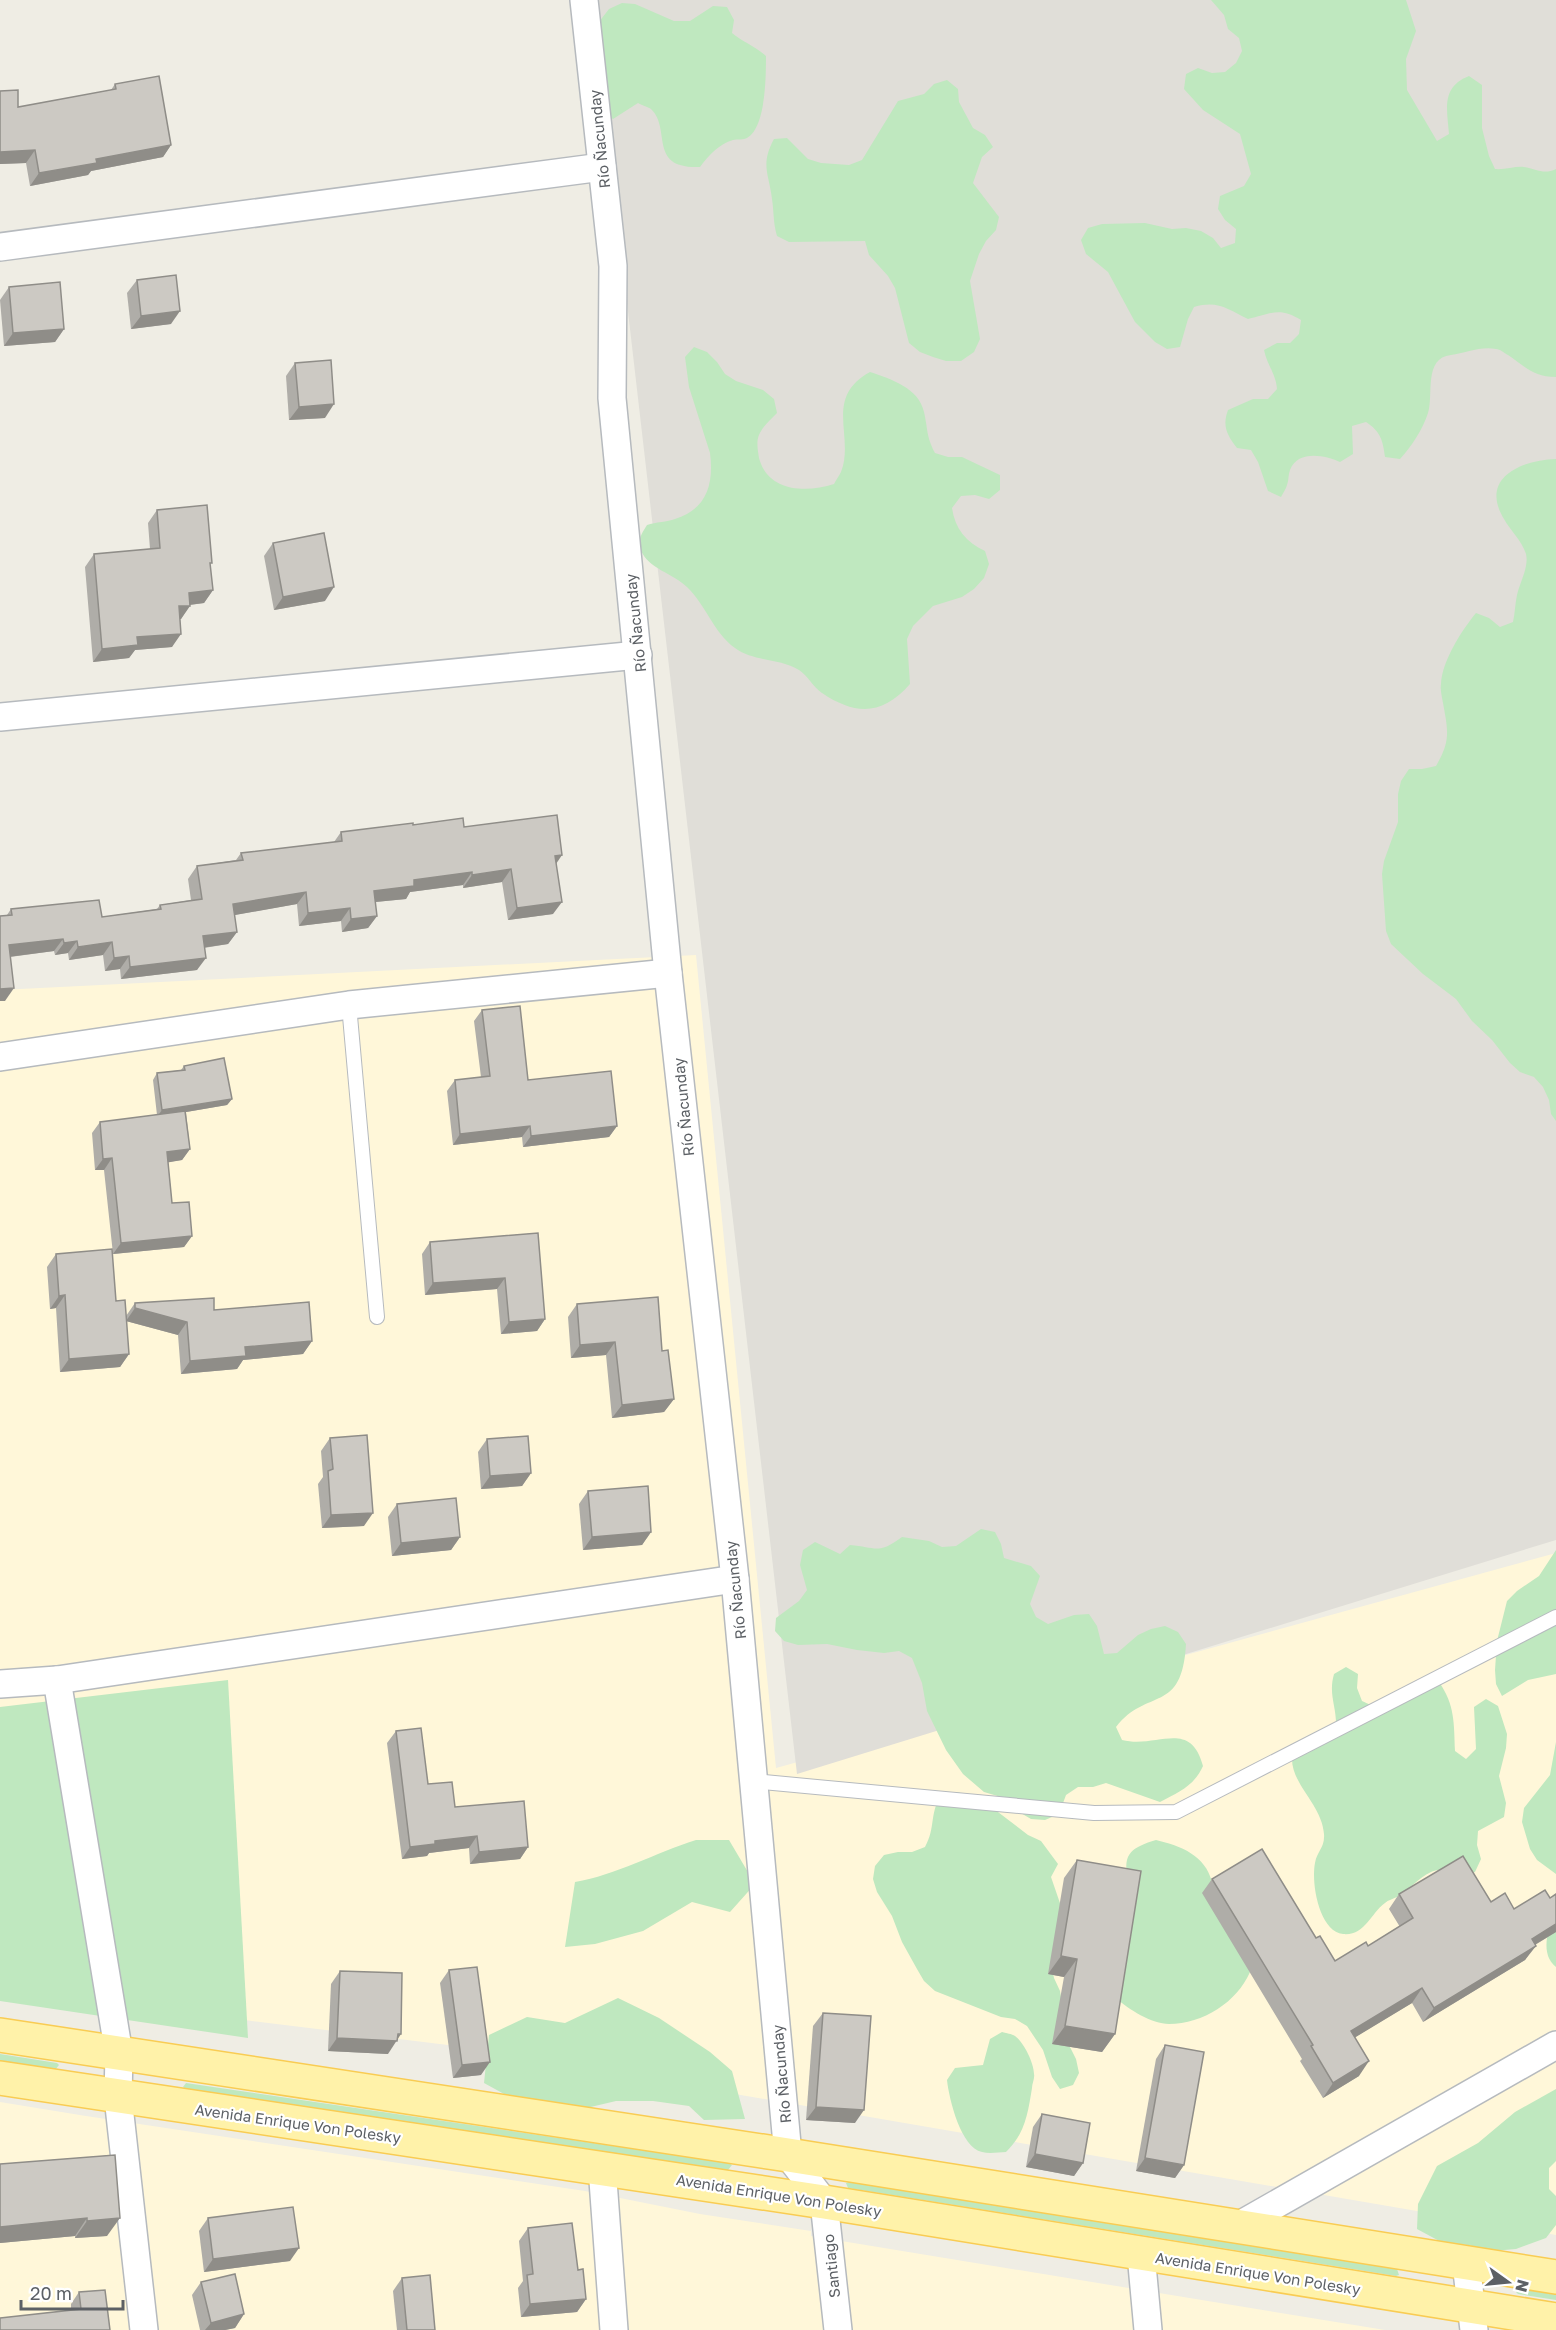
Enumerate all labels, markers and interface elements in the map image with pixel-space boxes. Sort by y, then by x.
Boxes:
street label: Río Ñacunday [585,88,613,189]
street label: Río Ñacunday [621,572,649,673]
street label: Río Ñacunday [669,1056,697,1157]
street label: Río Ñacunday [721,1539,749,1640]
street label: Río Ñacunday [768,2023,794,2124]
street label: Avenida Enrique Von Polesky [194,2100,403,2146]
street label: Avenida Enrique Von Polesky [675,2170,884,2220]
street label: Santiago [819,2233,843,2299]
street label: Avenida Enrique Von Polesky [1154,2248,1363,2298]
north arrow [1478,2252,1538,2312]
scale bar [21,2273,123,2311]
text: N [1511,2277,1534,2294]
text: 20 m [30,2282,72,2304]

